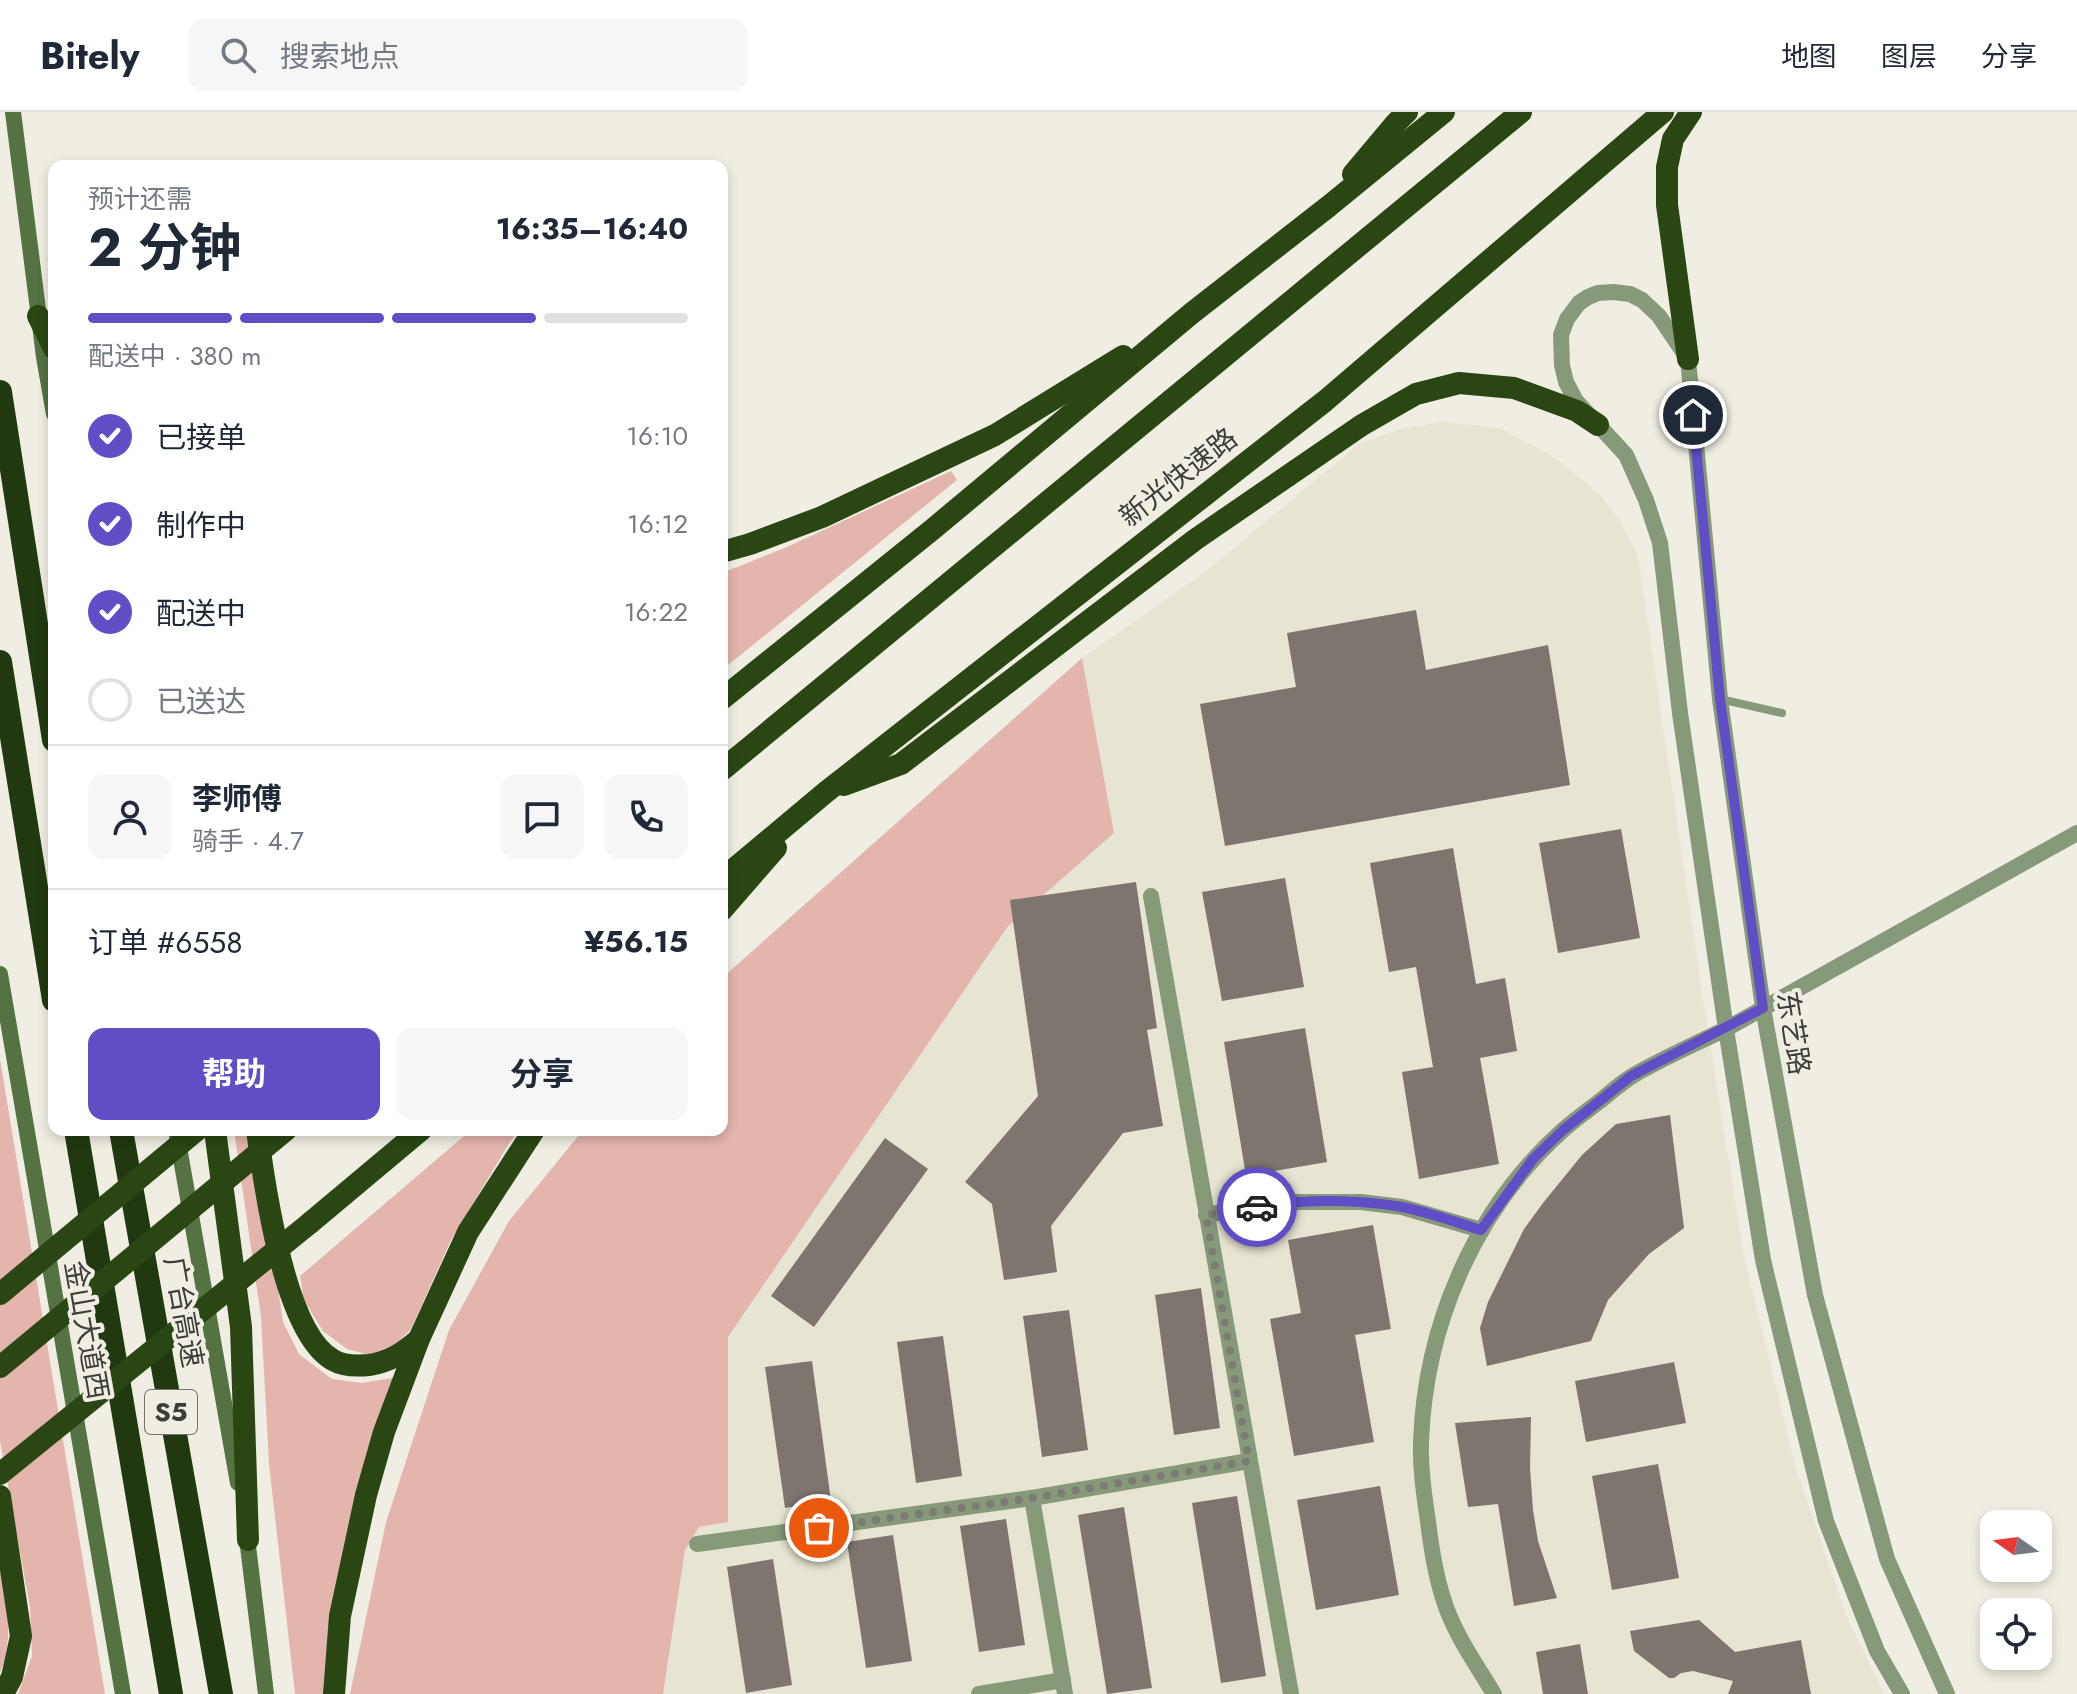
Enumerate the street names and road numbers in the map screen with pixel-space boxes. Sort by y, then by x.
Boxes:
street label: 新光快速路 [1111,418,1246,537]
street label: 东艺路 [1767,988,1820,1078]
street label: 广台高速 [154,1253,213,1371]
street label: 金山大道西 [54,1258,119,1403]
road number: S5 [145,1390,197,1434]

